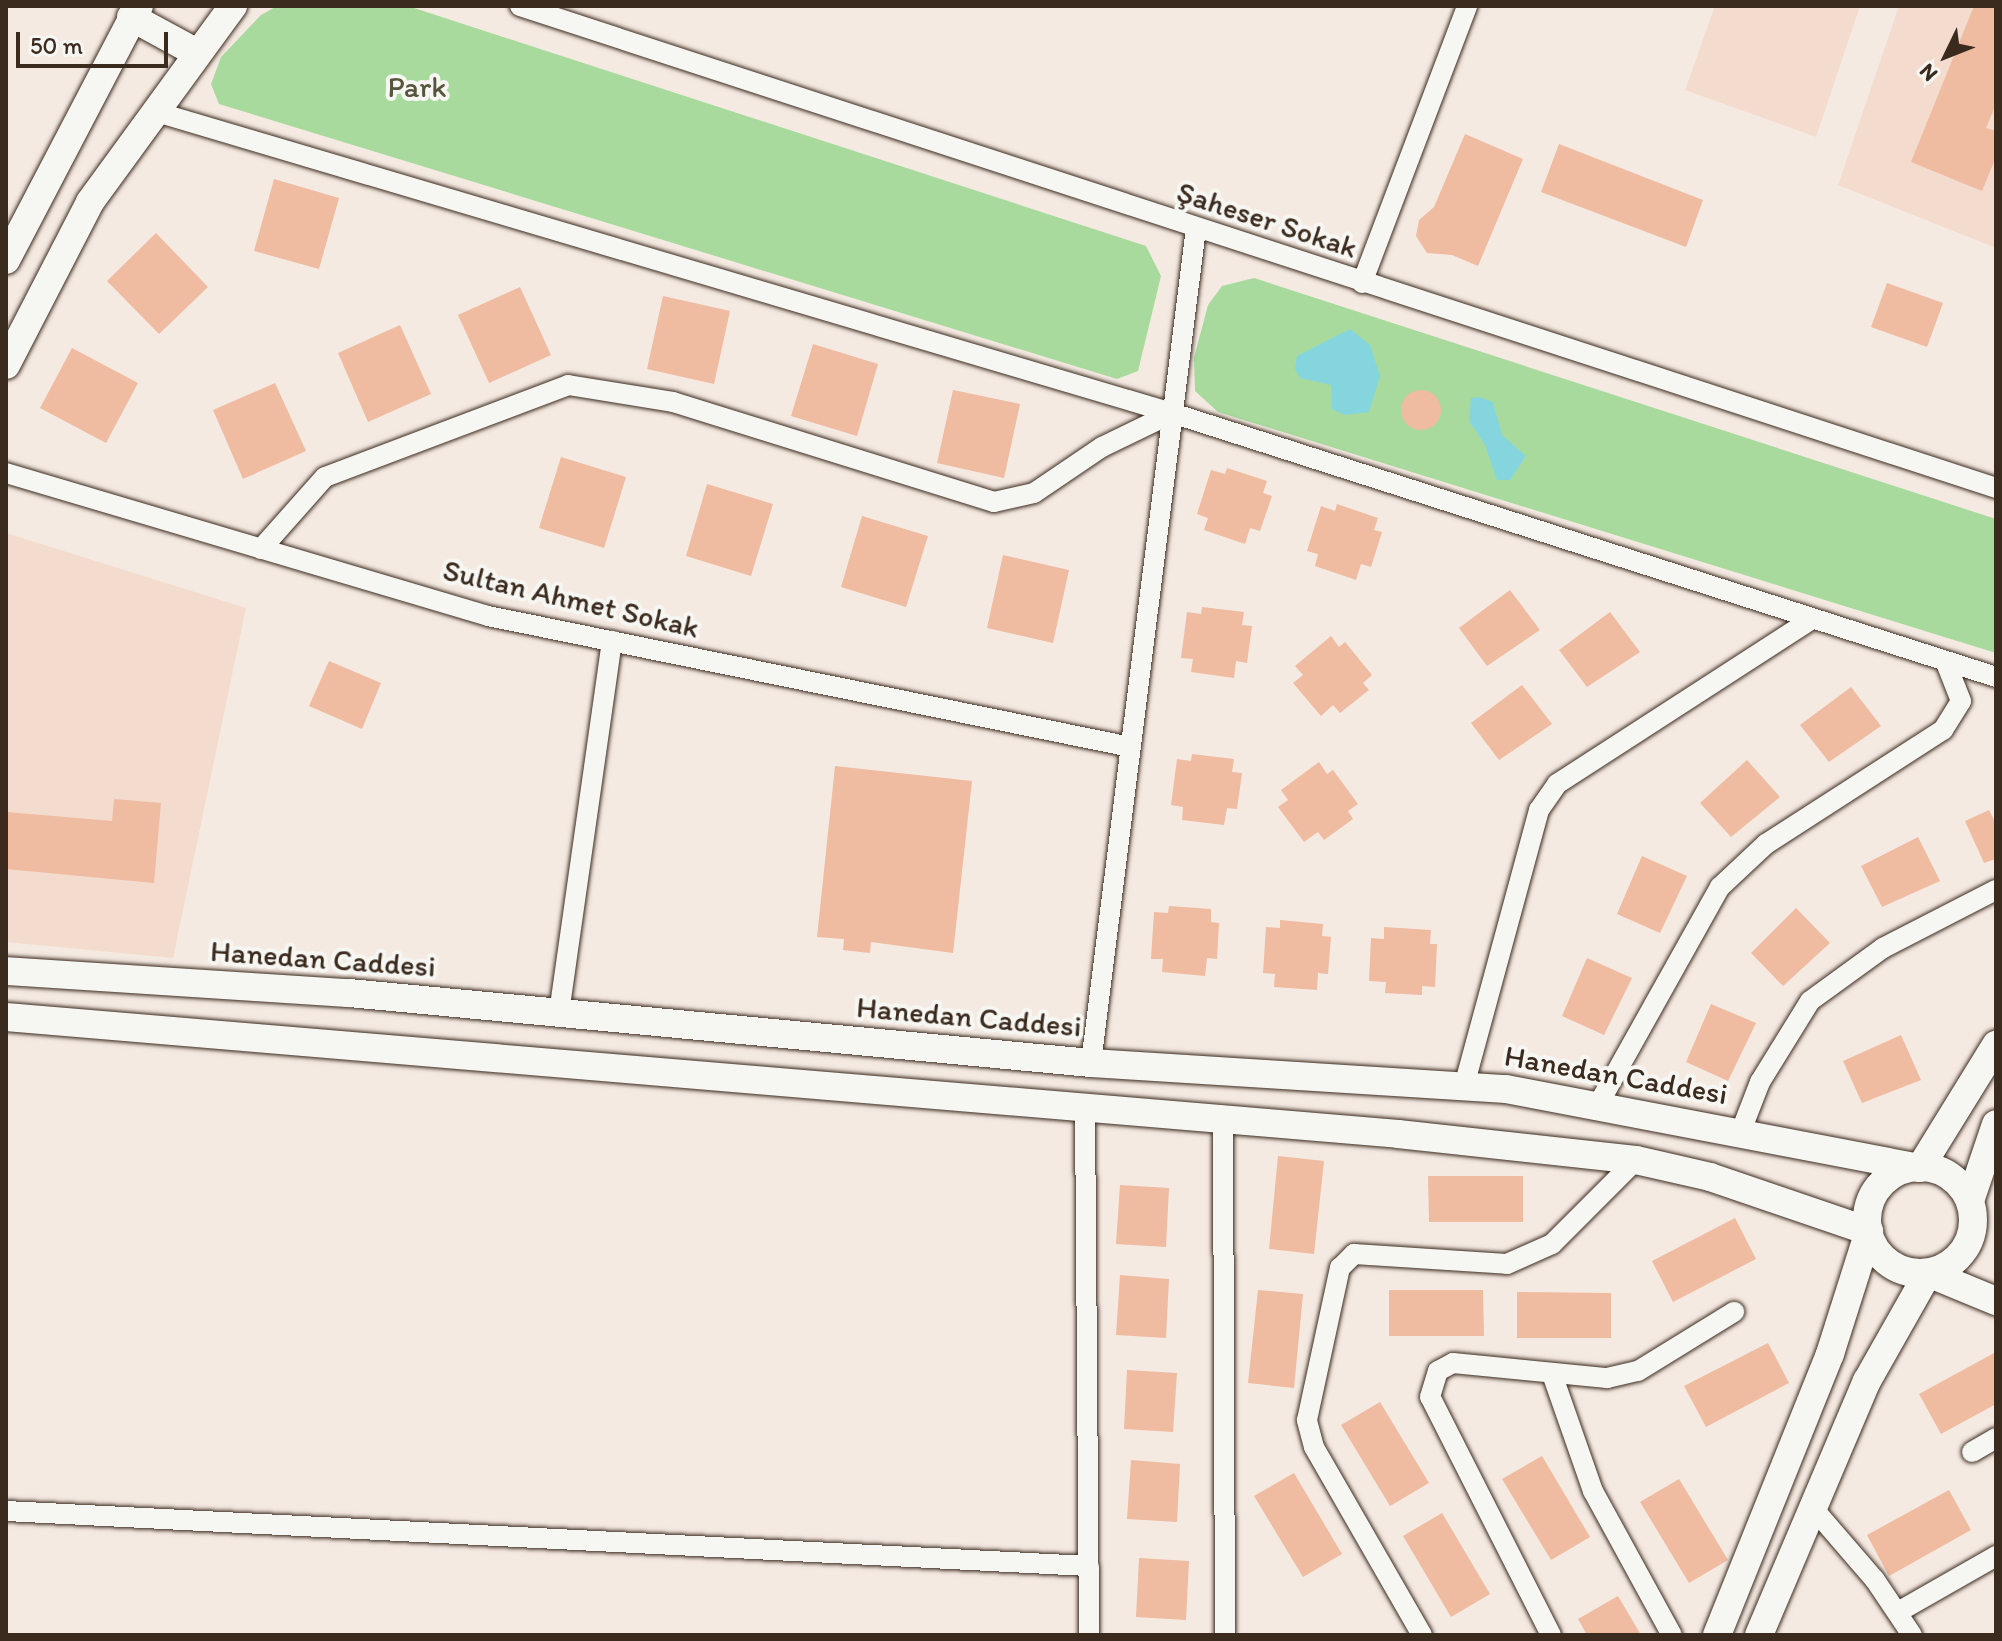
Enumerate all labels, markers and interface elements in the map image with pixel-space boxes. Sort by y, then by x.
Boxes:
scale bar [20,16,172,66]
north arrow [1906,16,1986,96]
text: 50 m [30,31,83,60]
text: N [1913,58,1943,87]
park label: Park [387,69,447,105]
street label: Şaheser Sokak [1172,174,1362,266]
street label: Sultan Ahmet Sokak [440,552,702,646]
street label: Hanedan Caddesi [209,933,437,985]
street label: Hanedan Caddesi [855,989,1083,1045]
street label: Hanedan Caddesi [1502,1038,1730,1112]

